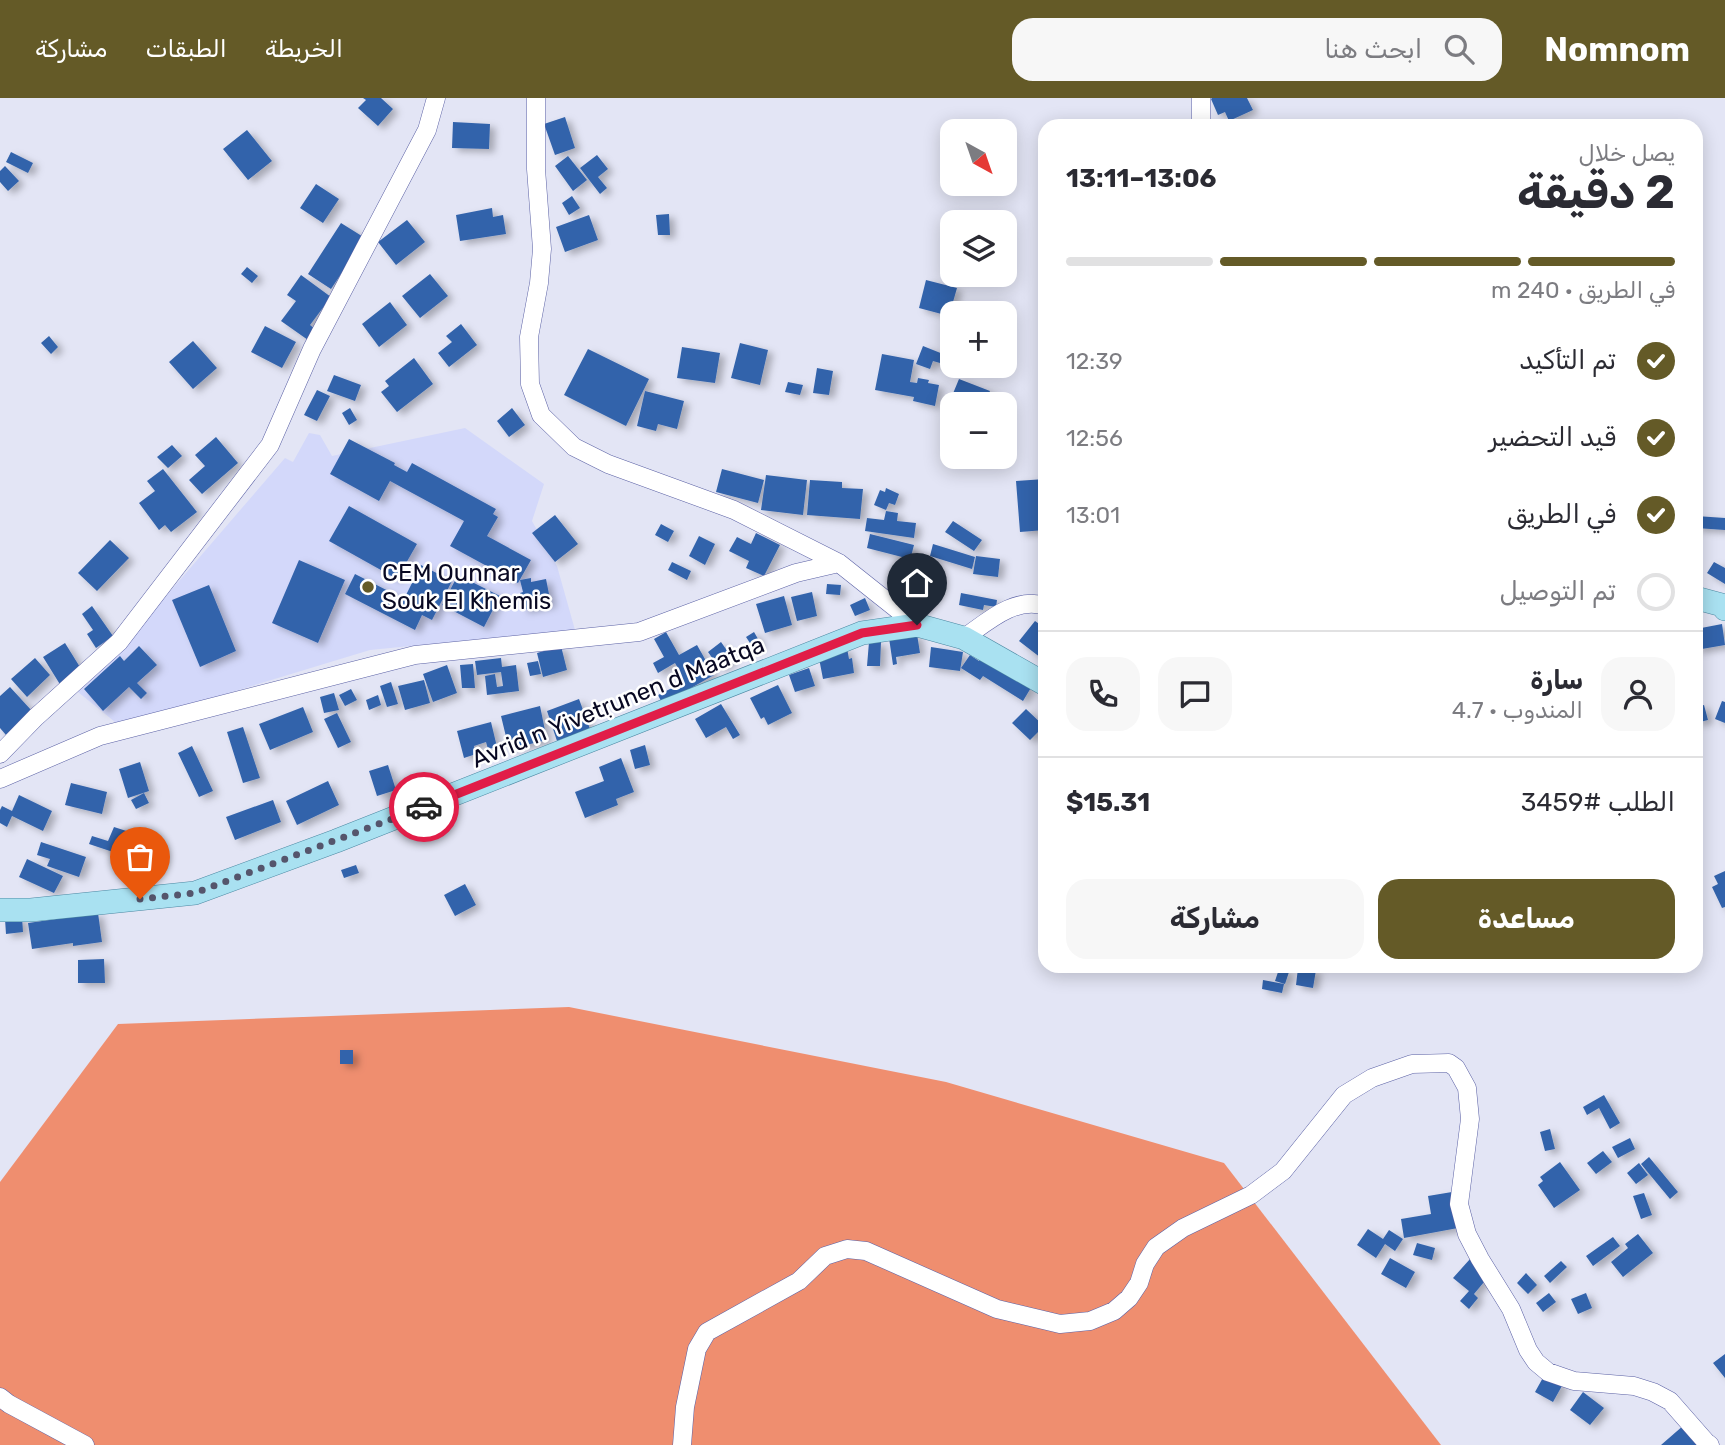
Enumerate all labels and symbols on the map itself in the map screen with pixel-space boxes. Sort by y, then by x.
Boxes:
north arrow [940,119,1017,196]
pin [887,553,947,625]
place label: CEM Ounnar Souk El Khemis [382,559,551,615]
marker: CEM Ounnar Souk El Khemis [360,579,376,595]
street label: Avrid n Yivetṛunen d Maatqa [468,630,768,774]
courier [389,772,459,842]
pin [110,827,170,899]

